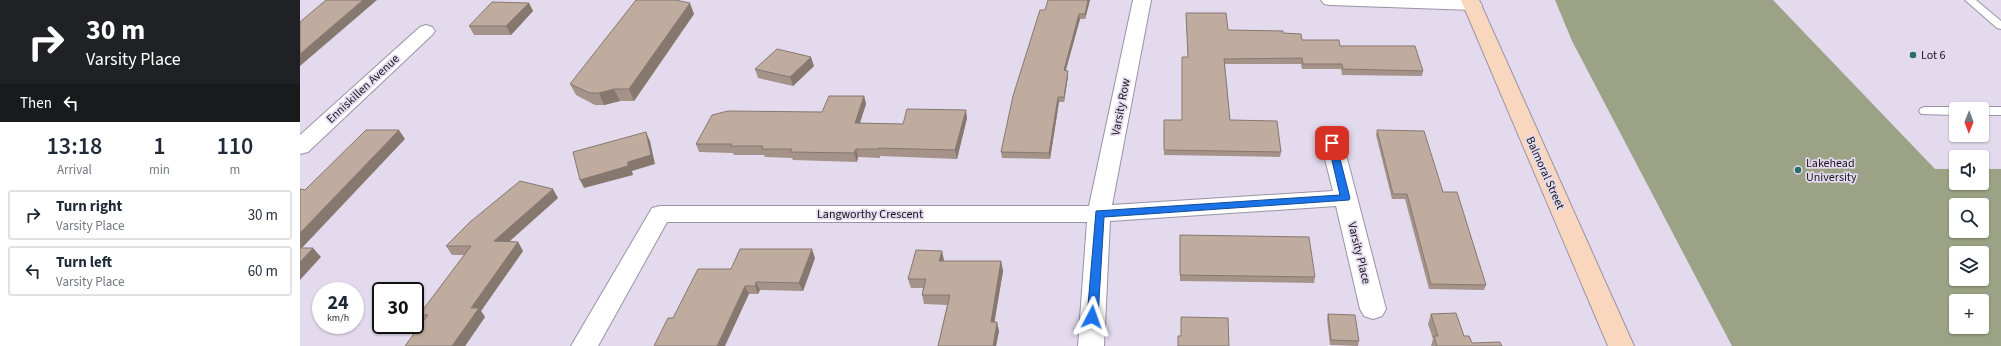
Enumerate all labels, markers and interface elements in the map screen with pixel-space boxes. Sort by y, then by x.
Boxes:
text: 30 m [86,10,145,50]
icon: right [20,16,72,68]
text: Varsity Place [86,47,181,72]
place label: Lot 6 [1921,47,1945,64]
marker: Lot 6 [1908,50,1918,60]
street label: Enniskillen Avenue [323,51,403,127]
street label: Varsity Row [1107,77,1135,137]
icon: left [60,92,82,114]
text: Then [20,93,52,114]
north arrow [1949,102,1989,142]
map controls [1949,102,1989,334]
pin [1315,126,1349,160]
text: 13:18 [47,129,102,164]
text: 1 [153,129,166,164]
text: 110 [217,129,253,164]
icon: arrive [1321,132,1343,154]
street label: Balmoral Street [1521,134,1569,212]
button: sound [1949,150,1989,190]
place label: Lakehead University [1806,155,1857,186]
text: Arrival [57,161,92,179]
text: min [149,161,170,179]
text: m [230,161,240,179]
marker: Lakehead University [1793,165,1803,175]
text: Turn right [56,196,122,217]
button: search [1949,198,1989,238]
icon: right [22,204,44,226]
text: 30 m [248,205,278,226]
street label: Langworthy Crescent [817,206,923,223]
text: Varsity Place [56,217,124,235]
street label: Varsity Place [1343,220,1375,286]
button: layers [1949,246,1989,286]
text: Turn left [56,252,112,273]
icon: left [22,260,44,282]
text: 60 m [248,261,278,282]
text: Varsity Place [56,273,124,291]
speed limit sign: 30 [372,282,424,334]
text: 24 [327,289,349,317]
button: + [1949,294,1989,334]
position arrow [1071,296,1113,338]
text: km/h [327,311,349,325]

